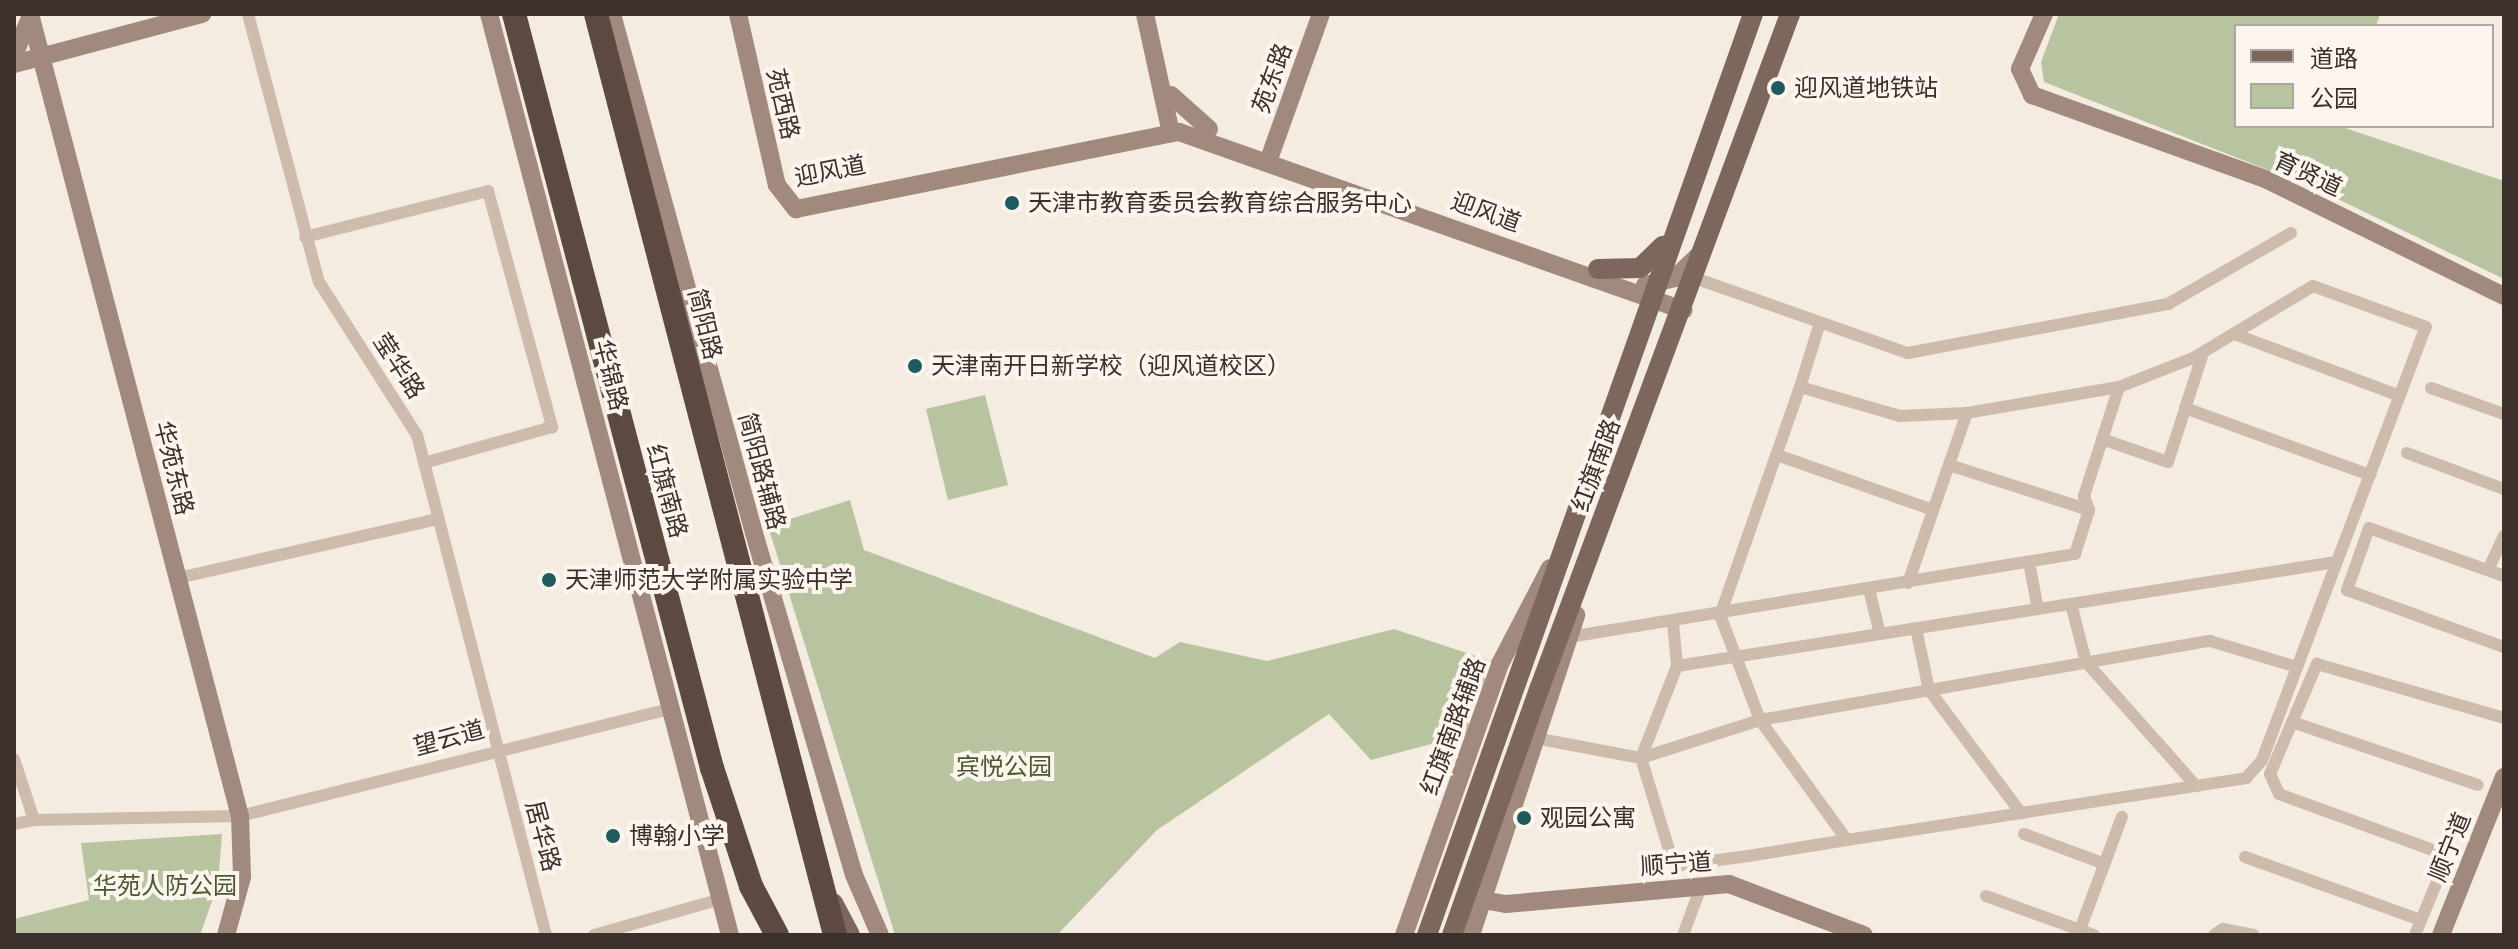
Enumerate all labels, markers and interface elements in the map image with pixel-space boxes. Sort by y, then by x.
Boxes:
legend [2234,24,2494,128]
street label: 苑东路 [1246,39,1298,117]
text: 道路 [2310,44,2358,73]
street label: 苑西路 [761,66,805,142]
place label: 迎风道地铁站 [1794,74,1938,102]
marker: 迎风道地铁站 [1769,79,1787,97]
text: 公园 [2310,84,2358,113]
street label: 育贤道 [2269,146,2347,202]
street label: 迎风道 [792,150,868,192]
street label: 迎风道 [1447,186,1525,238]
place label: 天津市教育委员会教育综合服务中心 [1028,189,1412,217]
marker: 天津市教育委员会教育综合服务中心 [1003,194,1021,212]
street label: 简阳路 [682,286,728,362]
street label: 莹华路 [367,328,431,404]
street label: 华锦路 [588,337,634,413]
place label: 天津南开日新学校（迎风道校区） [931,352,1291,380]
marker: 天津南开日新学校（迎风道校区） [906,357,924,375]
street label: 简阳路辅路 [733,409,791,533]
street label: 红旗南路 [1566,415,1626,515]
street label: 华苑东路 [148,418,200,518]
street label: 红旗南路 [641,441,693,541]
place label: 天津师范大学附属实验中学 [565,566,853,594]
marker: 天津师范大学附属实验中学 [540,571,558,589]
street label: 红旗南路辅路 [1415,653,1491,799]
street label: 望云道 [410,715,488,761]
park label: 宾悦公园 [956,753,1052,781]
street label: 居华路 [520,797,566,875]
place label: 观园公寓 [1540,804,1636,832]
street label: 顺宁道 [2423,808,2477,886]
marker: 观园公寓 [1515,809,1533,827]
place label: 博翰小学 [629,822,725,850]
marker: 博翰小学 [604,827,622,845]
street label: 顺宁道 [1639,847,1713,881]
park label: 华苑人防公园 [93,872,237,900]

